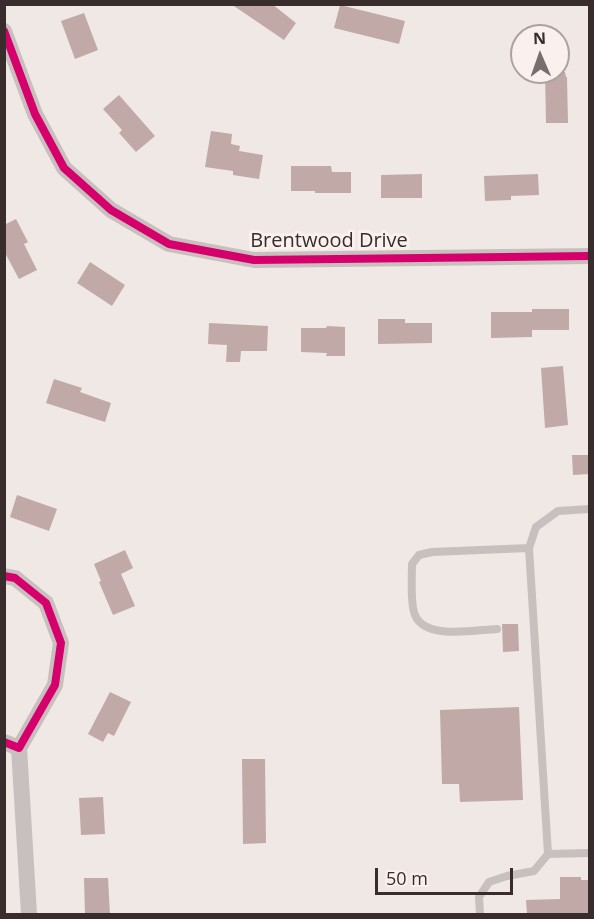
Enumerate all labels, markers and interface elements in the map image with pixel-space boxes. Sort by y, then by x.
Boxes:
north arrow [510,24,570,84]
text: N [533,27,546,49]
street label: Brentwood Drive [250,229,408,253]
scale bar [378,856,516,894]
text: 50 m [386,866,428,890]

